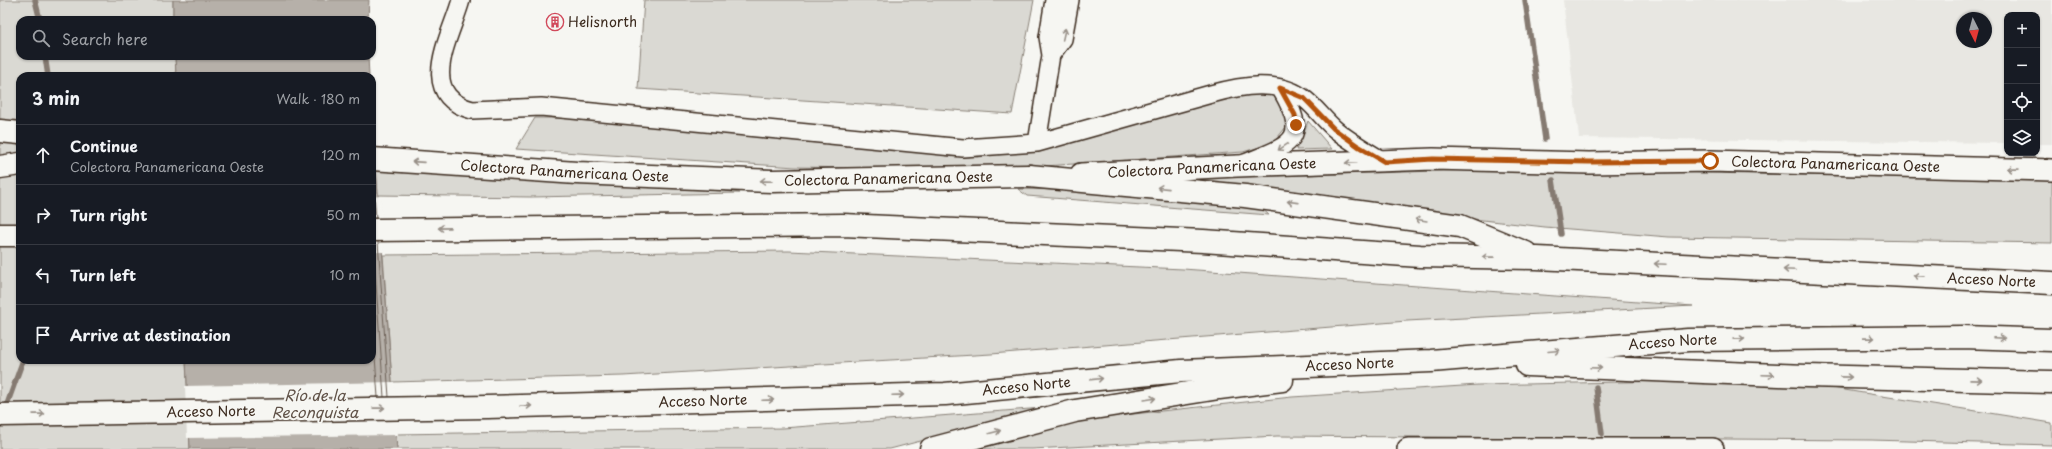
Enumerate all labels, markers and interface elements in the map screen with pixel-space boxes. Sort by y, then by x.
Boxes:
place label: Helisnorth [568,11,637,32]
building icon: Helisnorth [545,12,565,32]
north arrow [1956,12,1992,48]
map controls [2004,12,2040,156]
button: + [2004,12,2040,48]
search box [16,16,376,60]
icon: search [30,27,52,49]
text: Search here [62,27,148,50]
one-way arrow [1060,28,1068,41]
button: − [2004,48,2040,84]
button: locate [2004,84,2040,120]
text: 3 min [32,85,80,111]
text: Walk · 180 m [277,89,360,108]
route end [1287,116,1305,134]
button: layers [2004,120,2040,156]
text: Continue [70,134,138,157]
one-way arrow [1277,142,1288,151]
icon: ahead [32,144,54,166]
text: 120 m [321,145,360,164]
street label: Colectora Panamericana Oeste [1731,151,1940,177]
street label: Colectora Panamericana Oeste [1107,152,1317,183]
route start [1701,152,1719,170]
street label: Colectora Panamericana Oeste [460,154,669,187]
text: Colectora Panamericana Oeste [70,157,264,176]
one-way arrow [412,158,425,165]
one-way arrow [1345,159,1358,166]
one-way arrow [2007,165,2020,173]
street label: Colectora Panamericana Oeste [784,166,993,191]
one-way arrow [760,177,773,185]
one-way arrow [1157,184,1170,191]
one-way arrow [1287,198,1300,206]
text: Turn right [70,203,147,226]
icon: right [32,204,54,226]
text: 50 m [326,205,360,224]
one-way arrow [1415,216,1428,224]
one-way arrow [438,224,451,232]
one-way arrow [1482,253,1495,261]
one-way arrow [1654,260,1667,268]
text: Turn left [70,263,136,286]
icon: left [32,264,54,286]
text: 10 m [330,265,360,284]
one-way arrow [1783,267,1796,274]
street label: Acceso Norte [1947,267,2037,292]
one-way arrow [1913,273,1926,280]
text: Arrive at destination [70,323,231,346]
icon: arrive [32,324,54,346]
street label: Acceso Norte [1627,329,1717,355]
one-way arrow [1862,334,1875,342]
one-way arrow [1992,334,2005,342]
one-way arrow [1732,335,1745,343]
one-way arrow [1547,347,1560,355]
street label: Acceso Norte [1305,351,1394,376]
one-way arrow [1589,364,1602,371]
street label: Acceso Norte [981,371,1072,400]
one-way arrow [1761,371,1774,378]
one-way arrow [1839,373,1852,381]
one-way arrow [1090,375,1103,383]
one-way arrow [1969,376,1982,384]
water label: Río de la Reconquista [272,383,359,423]
street label: Acceso Norte [658,389,748,412]
one-way arrow [891,392,904,399]
one-way arrow [1143,395,1156,403]
one-way arrow [761,396,774,403]
street label: Acceso Norte [166,400,256,422]
one-way arrow [519,402,532,409]
one-way arrow [372,405,385,412]
one-way arrow [32,410,45,418]
one-way arrow [989,428,1002,435]

